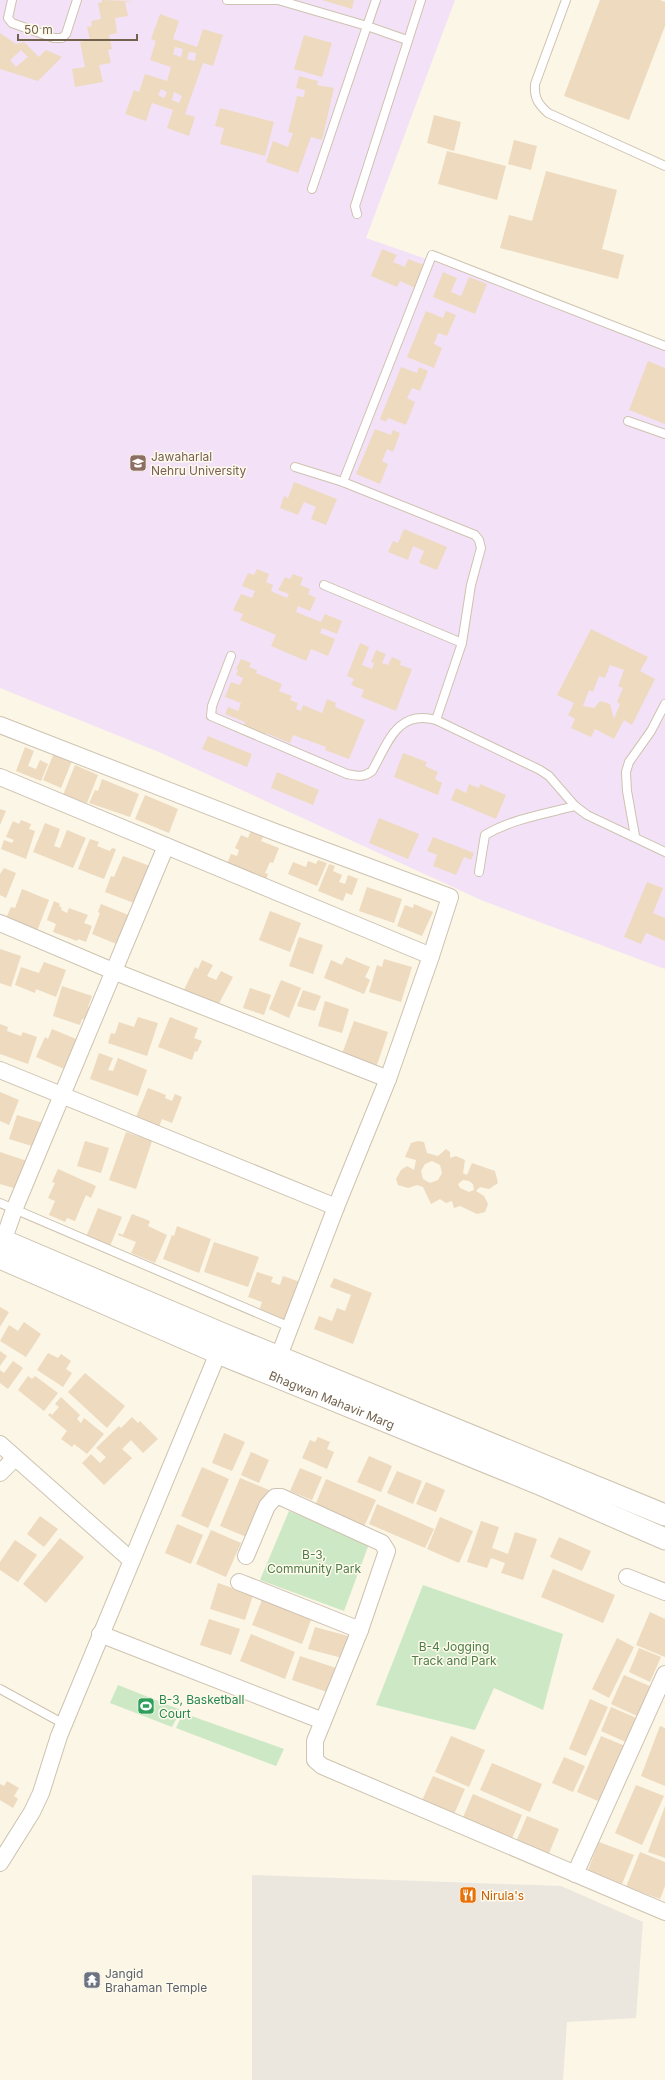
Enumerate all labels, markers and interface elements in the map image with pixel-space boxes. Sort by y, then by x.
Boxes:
scale bar [18,16,137,42]
text: 50 m [24,22,53,37]
place label: Jawaharlal Nehru University [151,449,246,478]
school or university icon: Jawaharlal Nehru University [128,453,148,473]
street label: Bhagwan Mahavir Marg [267,1367,397,1432]
park label: B-3, Community Park [267,1547,361,1576]
park label: B-4 Jogging Track and Park [411,1639,497,1668]
place label: B-3, Basketball Court [159,1692,244,1721]
sports icon: B-3, Basketball Court [136,1696,156,1716]
restaurant icon: Nirula's [458,1885,478,1905]
place label: Nirula's [481,1888,524,1903]
place label: Jangid Brahaman Temple [105,1966,207,1995]
temple icon: Jangid Brahaman Temple [82,1970,102,1990]

